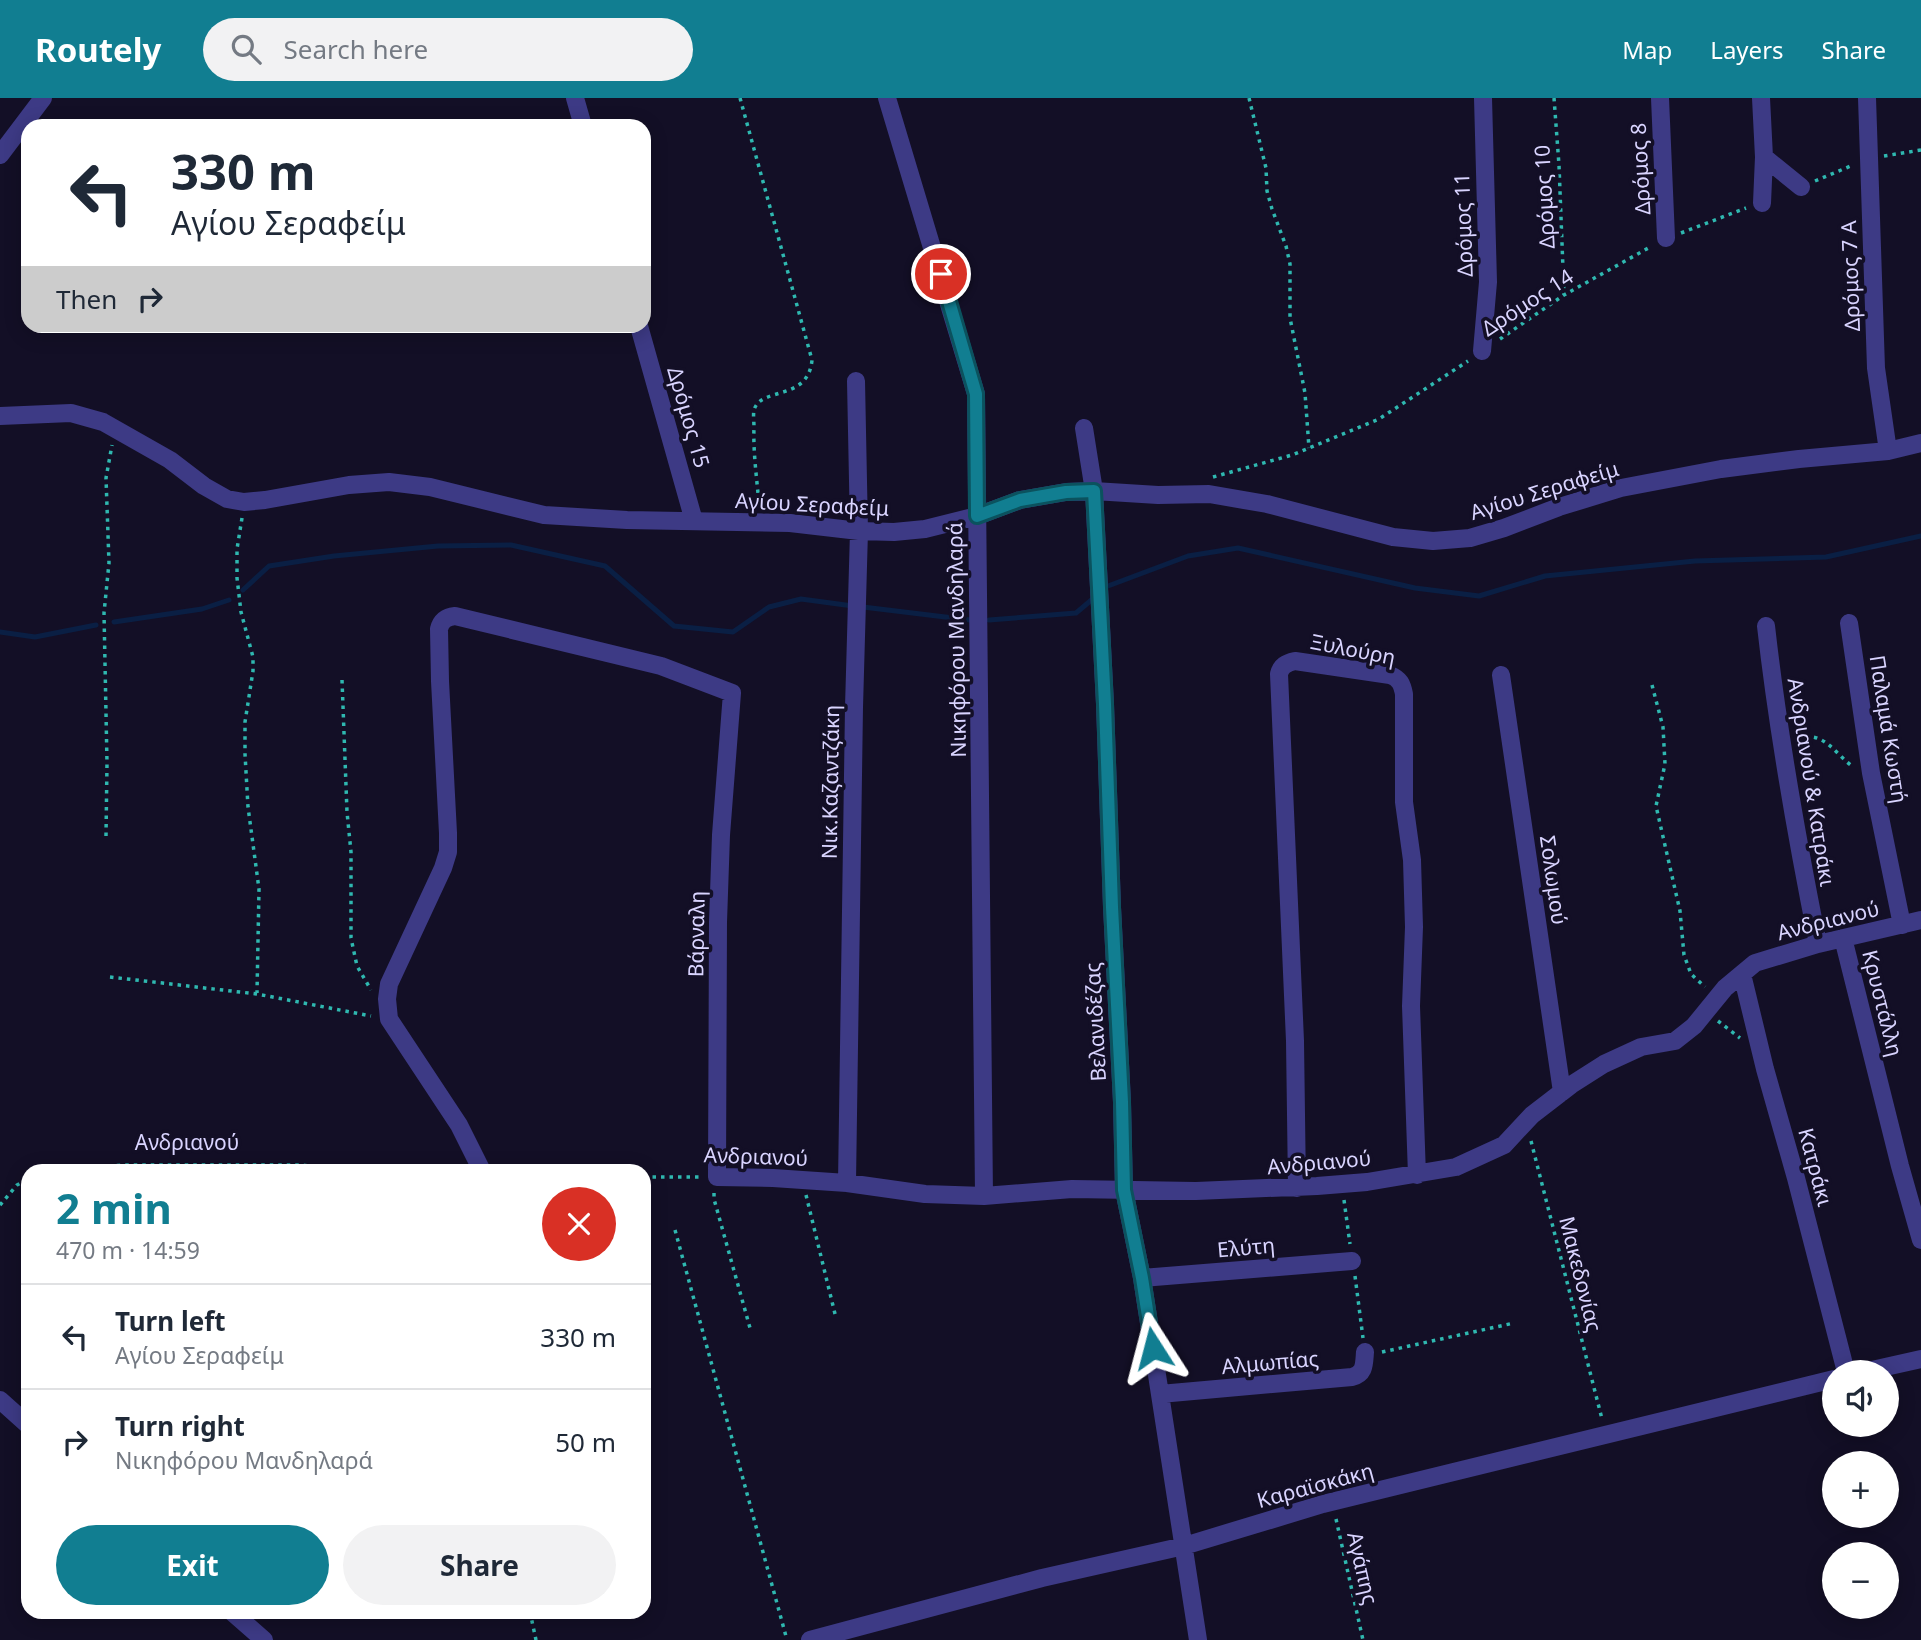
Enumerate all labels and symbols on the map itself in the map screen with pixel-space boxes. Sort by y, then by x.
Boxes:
street label: Δρόμος 8 [1624,122,1656,216]
street label: Δρόμος 10 [1527,144,1561,250]
street label: Δρόμος 11 [1447,173,1479,277]
street label: Δρόμος 7 Α [1834,219,1866,332]
pin [911,244,971,304]
street label: Δρόμος 14 [1476,262,1578,342]
street label: Δρόμος 15 [661,363,717,471]
street label: Αγίου Σεραφείμ [1466,454,1622,526]
street label: Αγίου Σεραφείμ [734,486,890,522]
street label: Νικηφόρου Μανδηλαρά [940,522,972,758]
street label: Ξυλούρη [1308,627,1398,671]
street label: Παλαμά Κωστή [1863,653,1915,805]
street label: Ανδριανού & Κατράκι [1782,676,1842,888]
street label: Νικ.Καζαντζάκη [815,705,845,859]
street label: Σολωμού [1534,834,1574,926]
street label: Βάρναλη [681,891,711,977]
street label: Ανδριανού [1774,894,1882,946]
street label: Κρυστάλλη [1856,947,1910,1059]
street label: Βελανιδέζας [1078,962,1112,1082]
street label: Κατράκι [1792,1125,1840,1209]
street label: Ανδριανού [135,1128,239,1156]
street label: Ανδριανού [703,1140,809,1172]
street label: Ανδριανού [1266,1144,1372,1180]
street label: Μακεδονίας [1553,1213,1609,1335]
street label: Ελύτη [1216,1231,1276,1263]
position arrow [1116,1311,1190,1385]
street label: Αλμωπίας [1220,1344,1320,1380]
street label: Καραϊσκάκη [1254,1456,1376,1514]
street label: Αγάπης [1341,1529,1385,1607]

